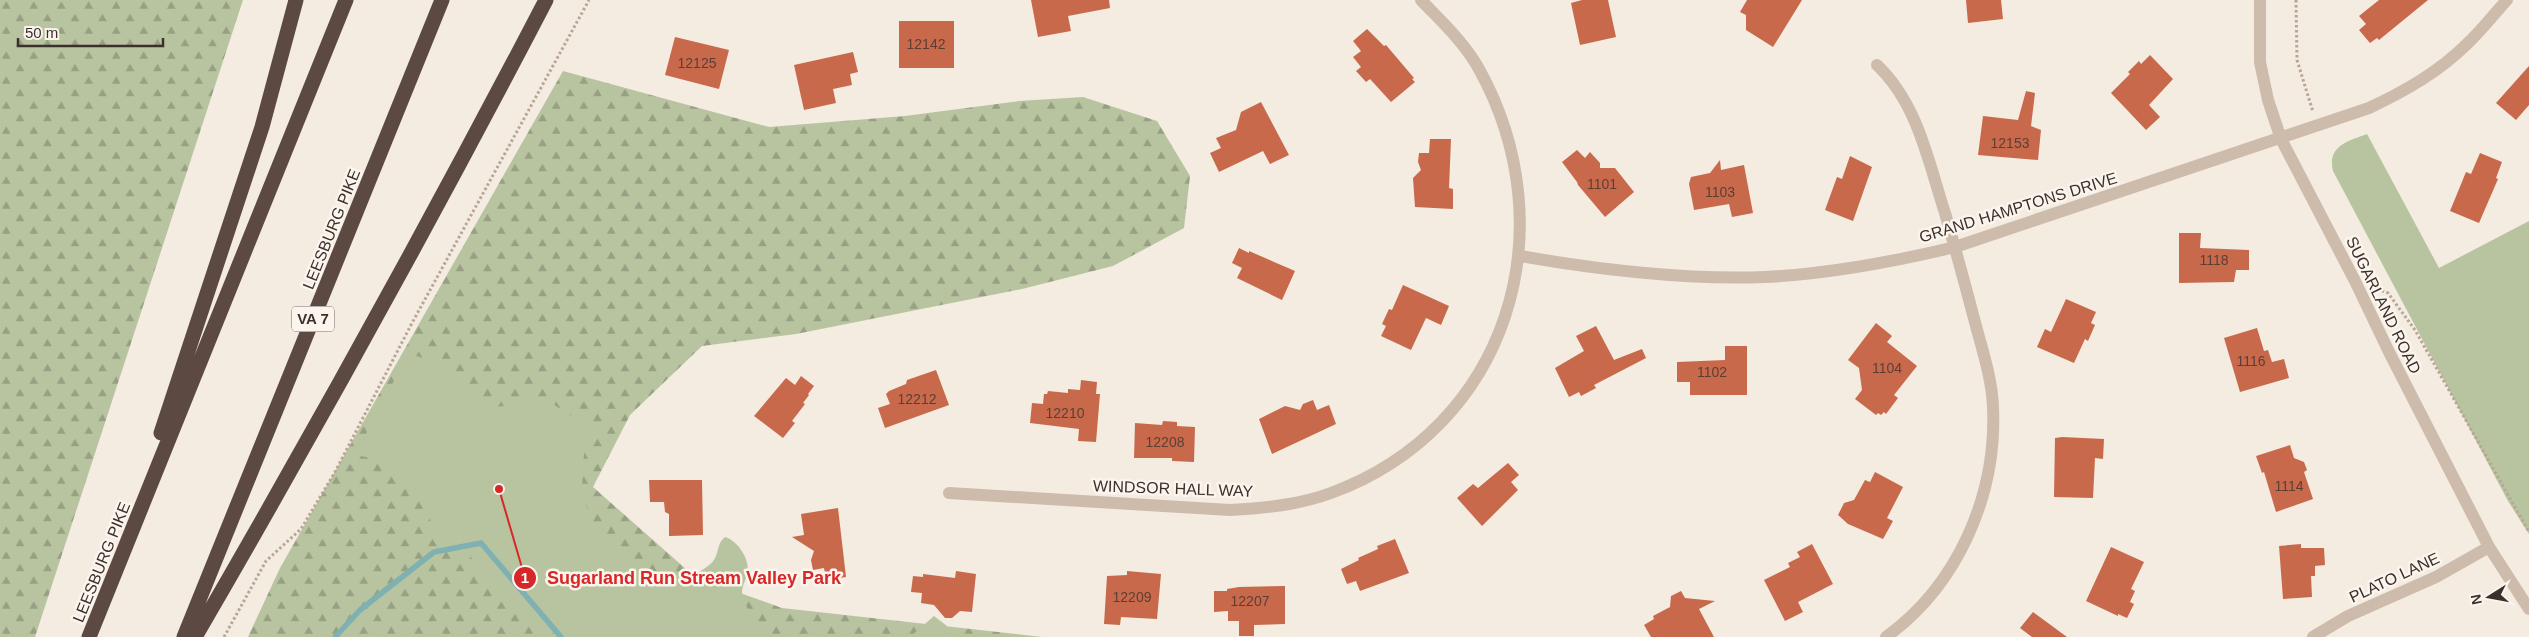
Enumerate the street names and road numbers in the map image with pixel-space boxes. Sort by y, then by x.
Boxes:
street label: LEESBURG PIKE [300,167,363,292]
street label: GRAND HAMPTONS DRIVE [1917,169,2119,246]
street label: SUGARLAND ROAD [2343,234,2424,376]
road number: VA 7 [292,306,334,332]
street label: WINDSOR HALL WAY [1093,477,1254,500]
street label: LEESBURG PIKE [70,500,133,625]
street label: PLATO LANE [2347,549,2442,606]

